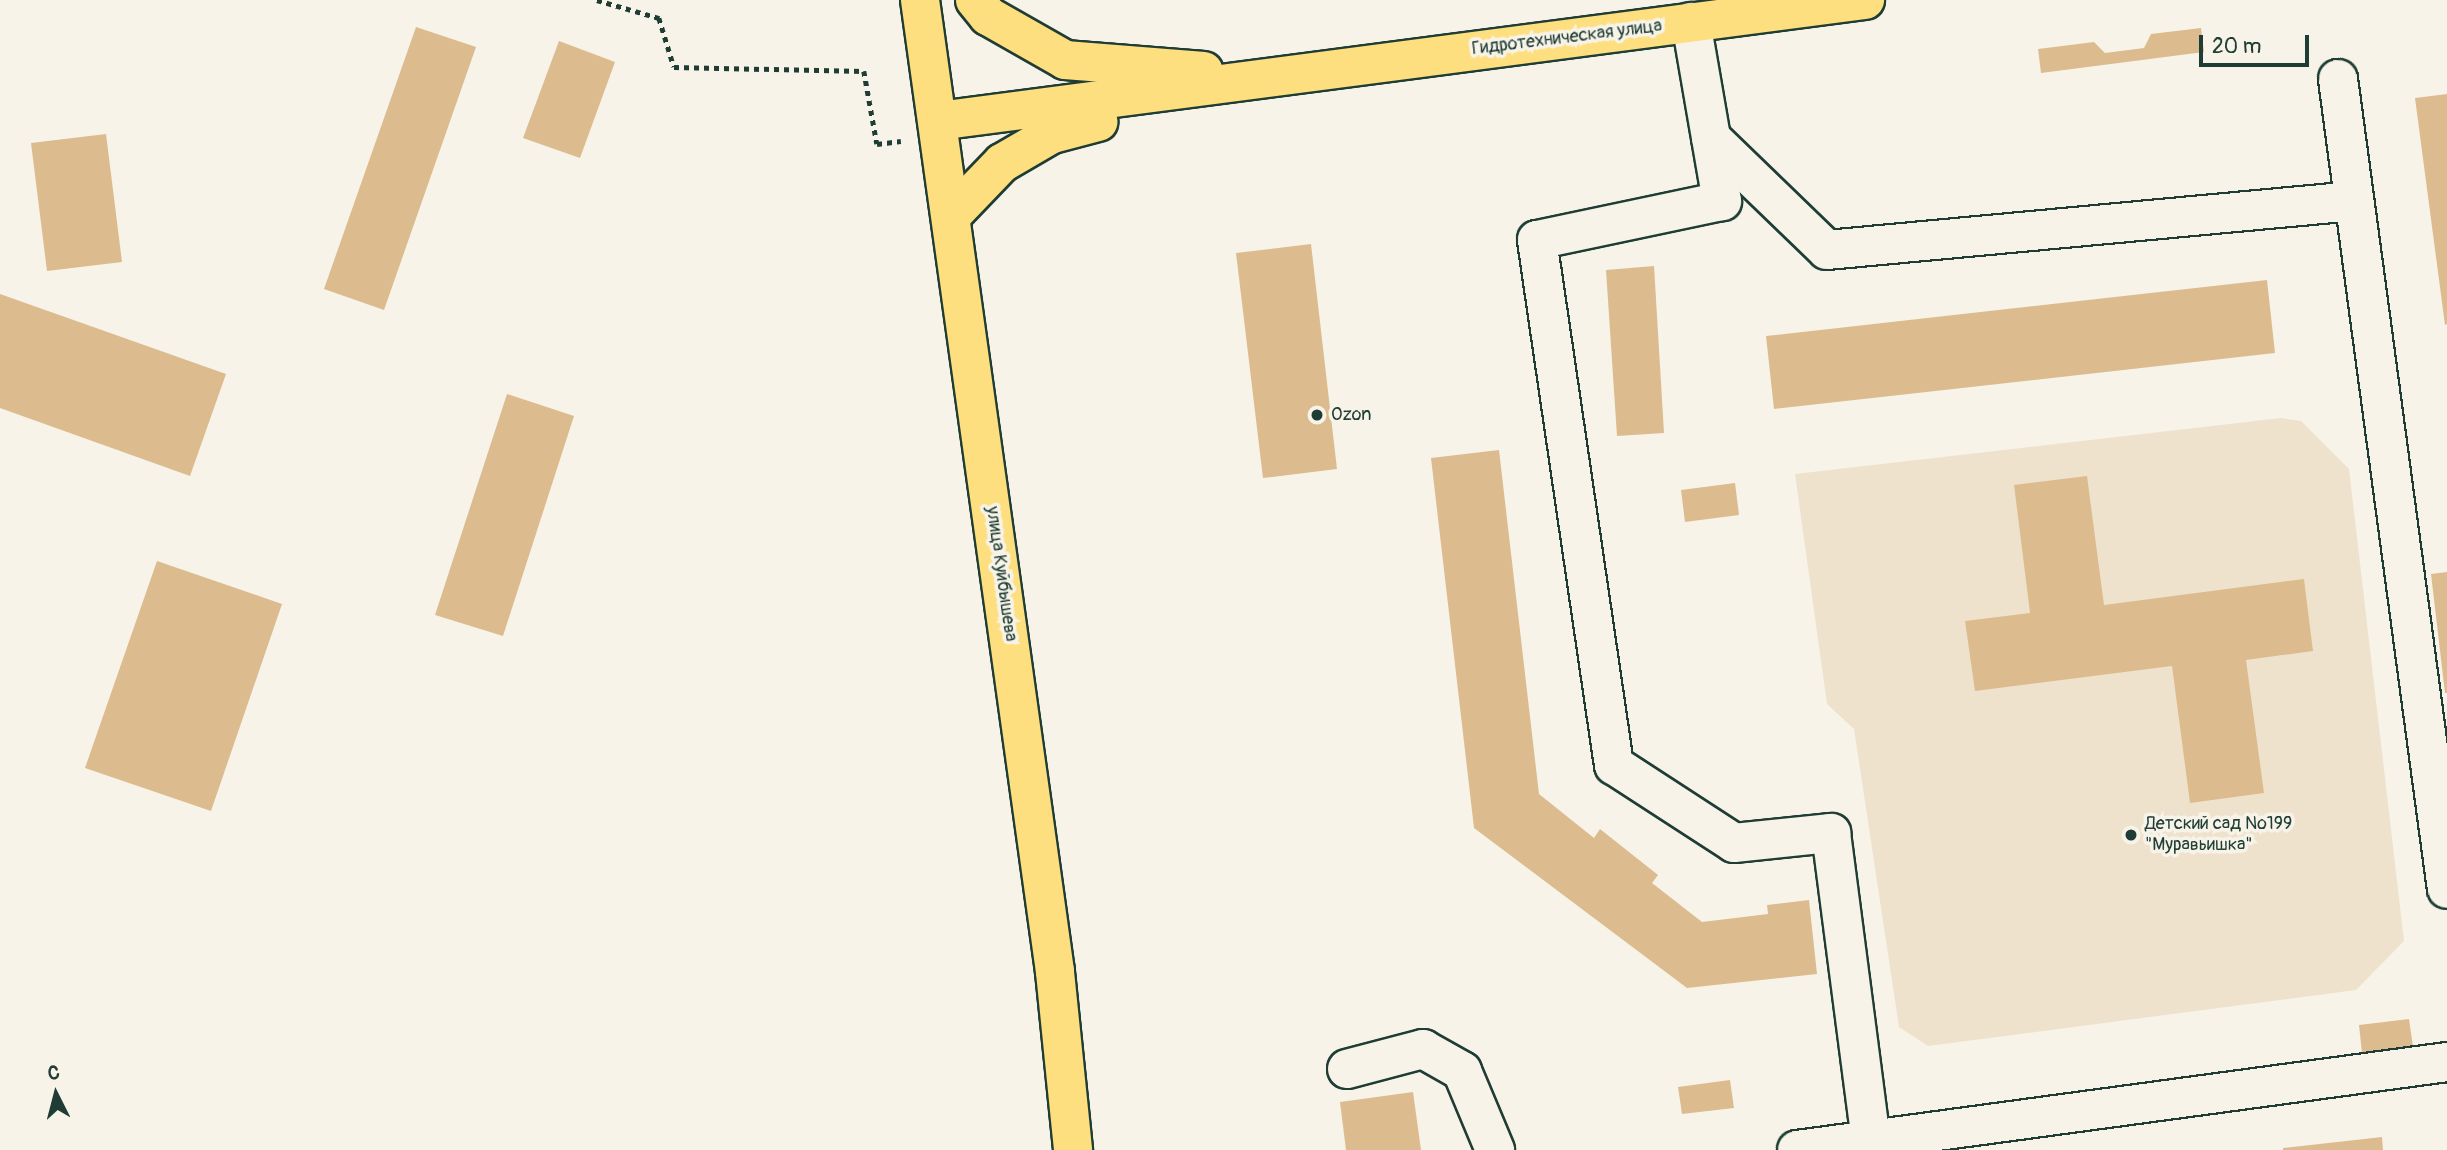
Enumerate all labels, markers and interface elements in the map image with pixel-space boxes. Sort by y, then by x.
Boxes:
street label: Гидротехническая улица [1471,16,1663,60]
scale bar [2202,21,2312,65]
text: 20 m [2212,33,2261,60]
place label: Ozon [1331,404,1371,426]
marker: Ozon [1309,407,1325,423]
street label: улица Куйбышева [981,505,1021,643]
place label: Детский сад №199 "Муравьишка" [2145,814,2292,856]
marker: Детский сад №199 "Муравьишка" [2123,827,2139,843]
north arrow [21,1059,91,1129]
text: С [47,1061,61,1086]

